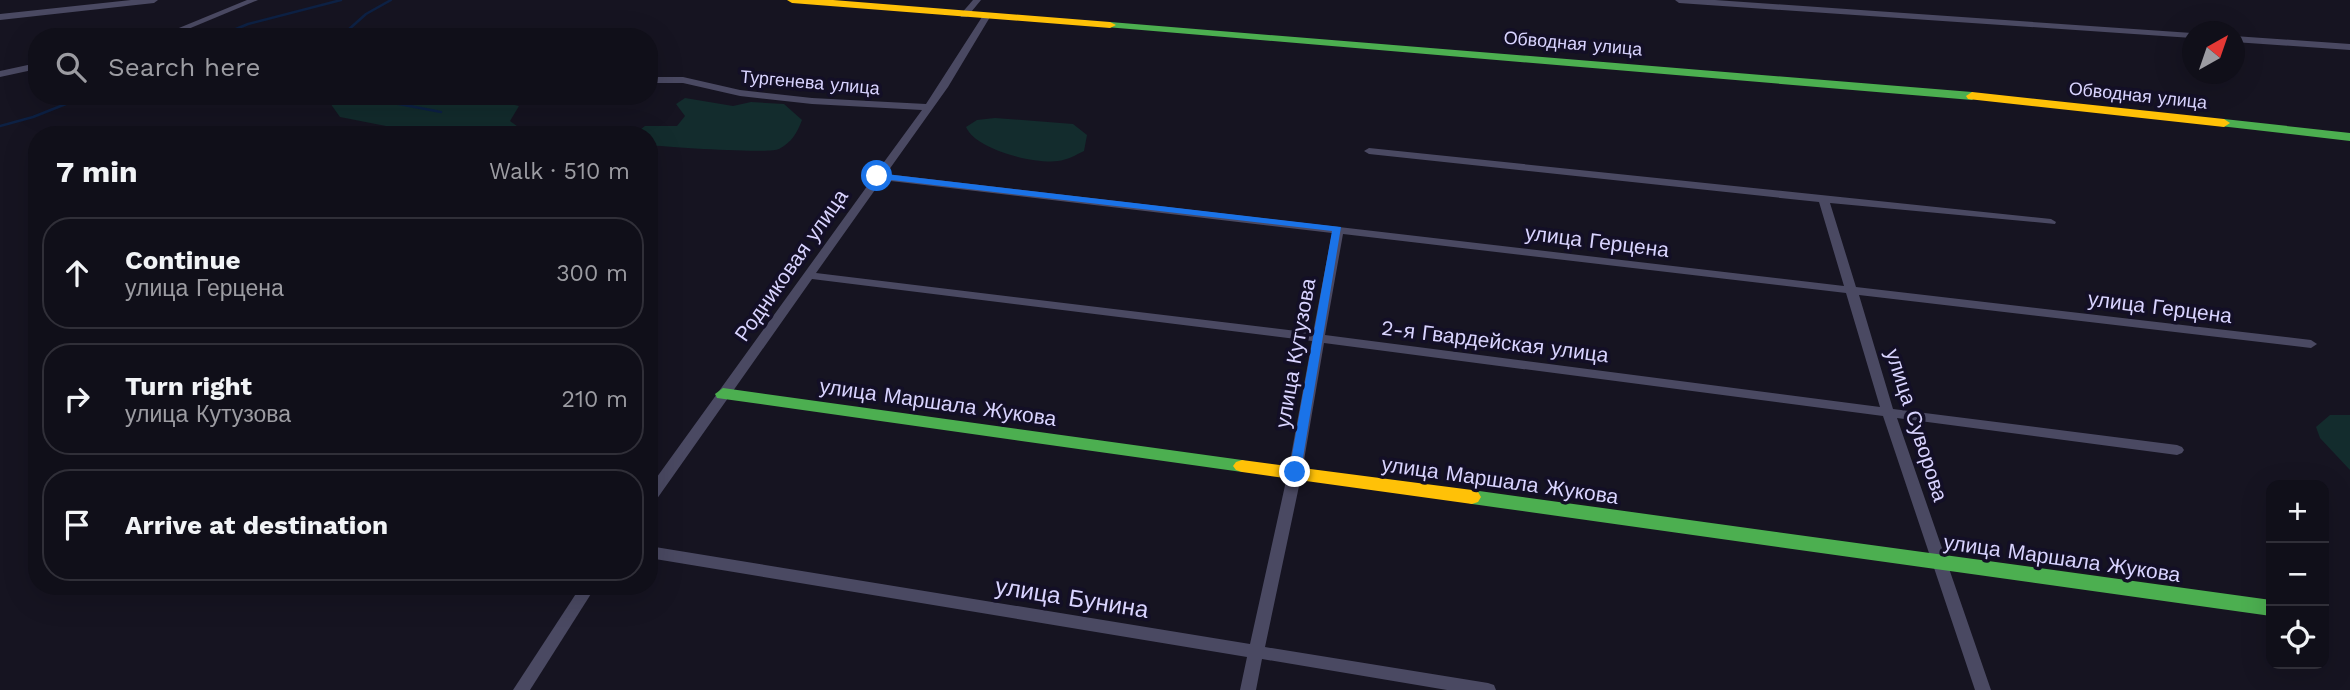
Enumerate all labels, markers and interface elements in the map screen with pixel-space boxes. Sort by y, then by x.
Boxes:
north arrow [2182,21,2245,84]
street label: Обводная улица [1503,26,1644,60]
search box [28,28,658,105]
icon: search [52,48,90,86]
text: Search here [108,52,260,82]
street label: Тургенева улица [739,65,882,99]
street label: Обводная улица [2068,77,2209,113]
text: 7 min [56,154,138,189]
text: Walk · 510 m [489,158,630,185]
route start [861,160,892,191]
street label: Родниковая улица [729,184,853,346]
street label: улица Герцена [1524,220,1671,262]
text: Continue [125,245,241,275]
icon: ahead [58,254,96,292]
text: 300 m [556,260,628,287]
text: улица Герцена [125,275,284,302]
street label: улица Кутузова [1270,276,1321,430]
street label: улица Герцена [2087,286,2234,328]
street label: 2-я Гвардейская улица [1380,315,1610,367]
street label: улица Суворова [1881,345,1954,505]
text: Turn right [125,371,252,401]
street label: улица Маршала Жукова [818,373,1058,431]
icon: right [58,380,96,418]
text: 210 m [562,386,628,413]
text: улица Кутузова [125,401,291,428]
street label: улица Маршала Жукова [1380,451,1620,509]
route end [1279,456,1310,487]
map controls [2266,480,2329,669]
button: + [2266,480,2329,543]
icon: arrive [58,506,96,544]
text: Arrive at destination [125,510,388,540]
street label: улица Маршала Жукова [1942,529,2182,587]
button: − [2266,543,2329,606]
street label: улица Бунина [993,572,1151,624]
button: locate [2266,606,2329,669]

